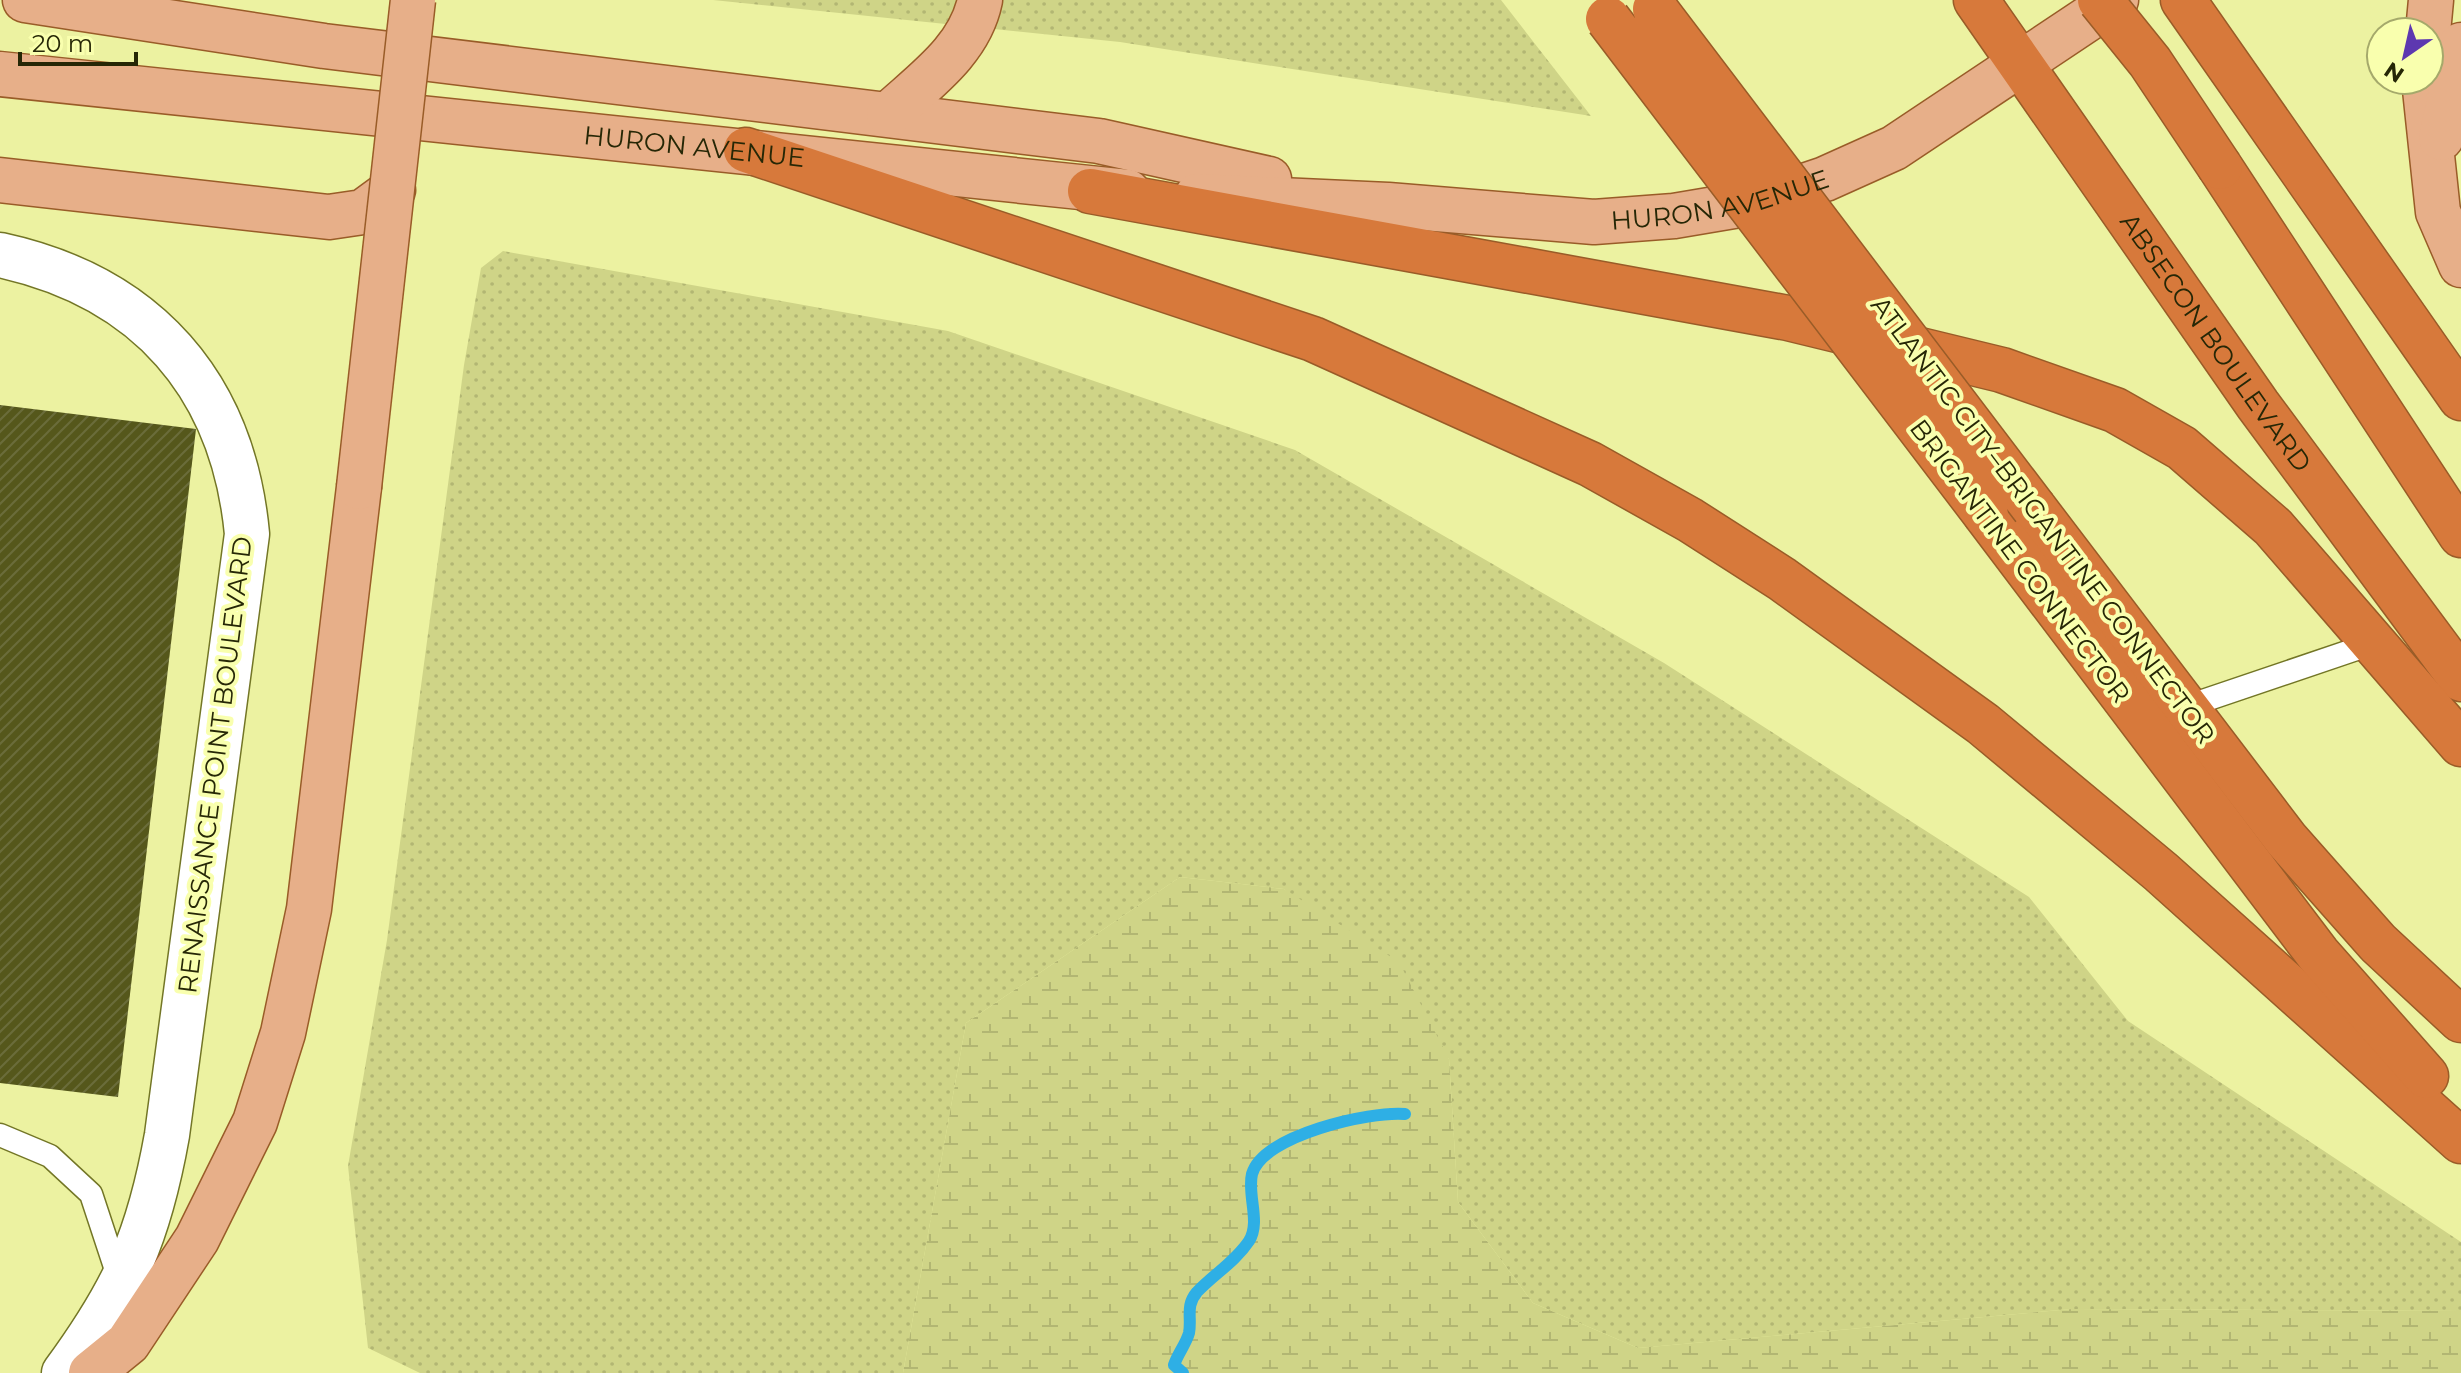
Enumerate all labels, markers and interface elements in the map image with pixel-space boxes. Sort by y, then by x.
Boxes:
scale bar [20,16,136,66]
north arrow [2365,16,2445,96]
text: 20 m [32,29,93,58]
text: N [2379,56,2409,88]
street label: HURON AVENUE [582,119,806,174]
street label: HURON AVENUE [1610,163,1833,237]
street label: ABSECON BOULEVARD [2113,207,2318,478]
street label: ATLANTIC CITY–BRIGANTINE CONNECTOR [1864,290,2222,750]
street label: BRIGANTINE CONNECTOR [1903,413,2137,709]
street label: RENAISSANCE POINT BOULEVARD [171,535,259,995]

